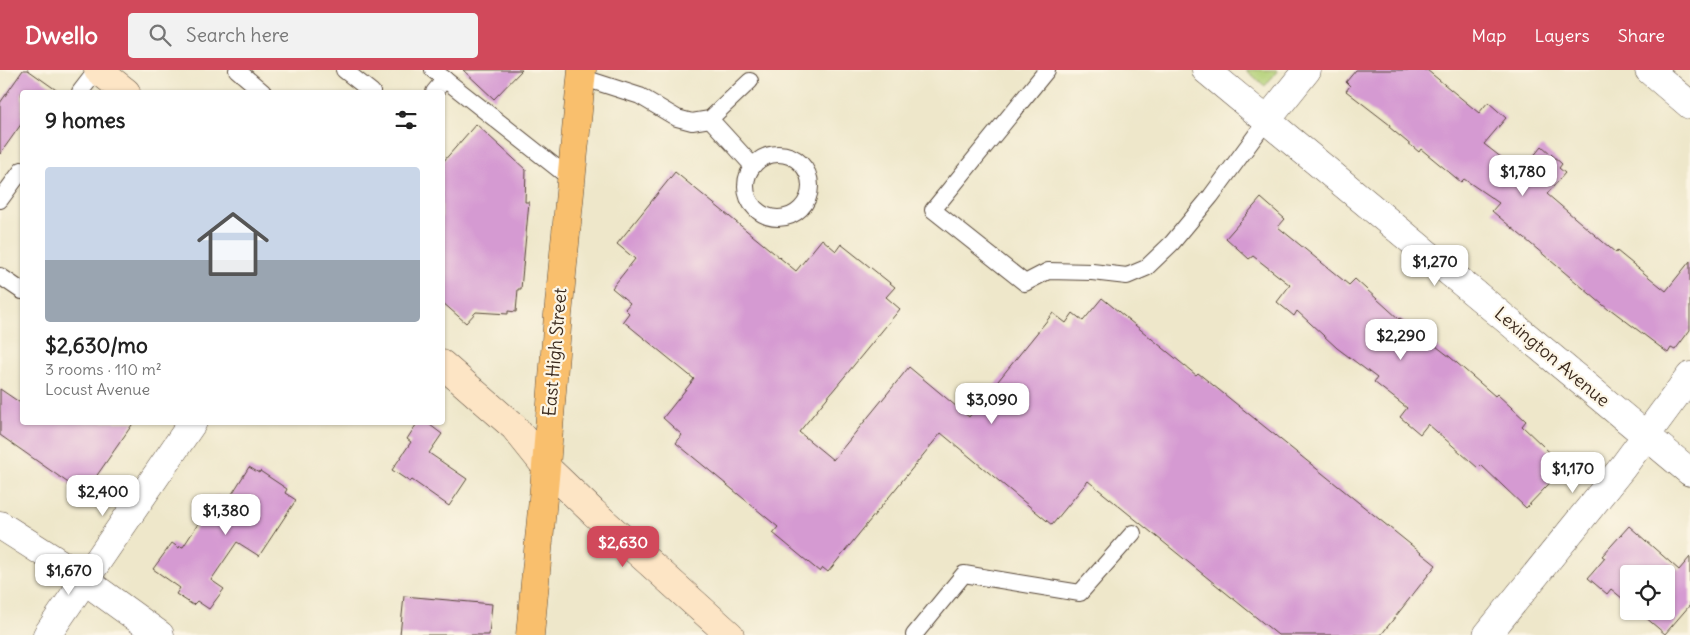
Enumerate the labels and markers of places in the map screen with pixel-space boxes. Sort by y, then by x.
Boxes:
pin: $1,780 [1482,154,1564,197]
pin: $1,270 [1394,244,1476,287]
pin: $2,290 [1360,318,1442,361]
pin: $3,090 [951,382,1033,425]
pin: $1,170 [1532,452,1614,494]
pin: $2,400 [62,474,144,517]
pin: $1,380 [185,494,267,536]
pin: $2,630 [582,526,664,568]
pin: $1,670 [28,554,110,596]

